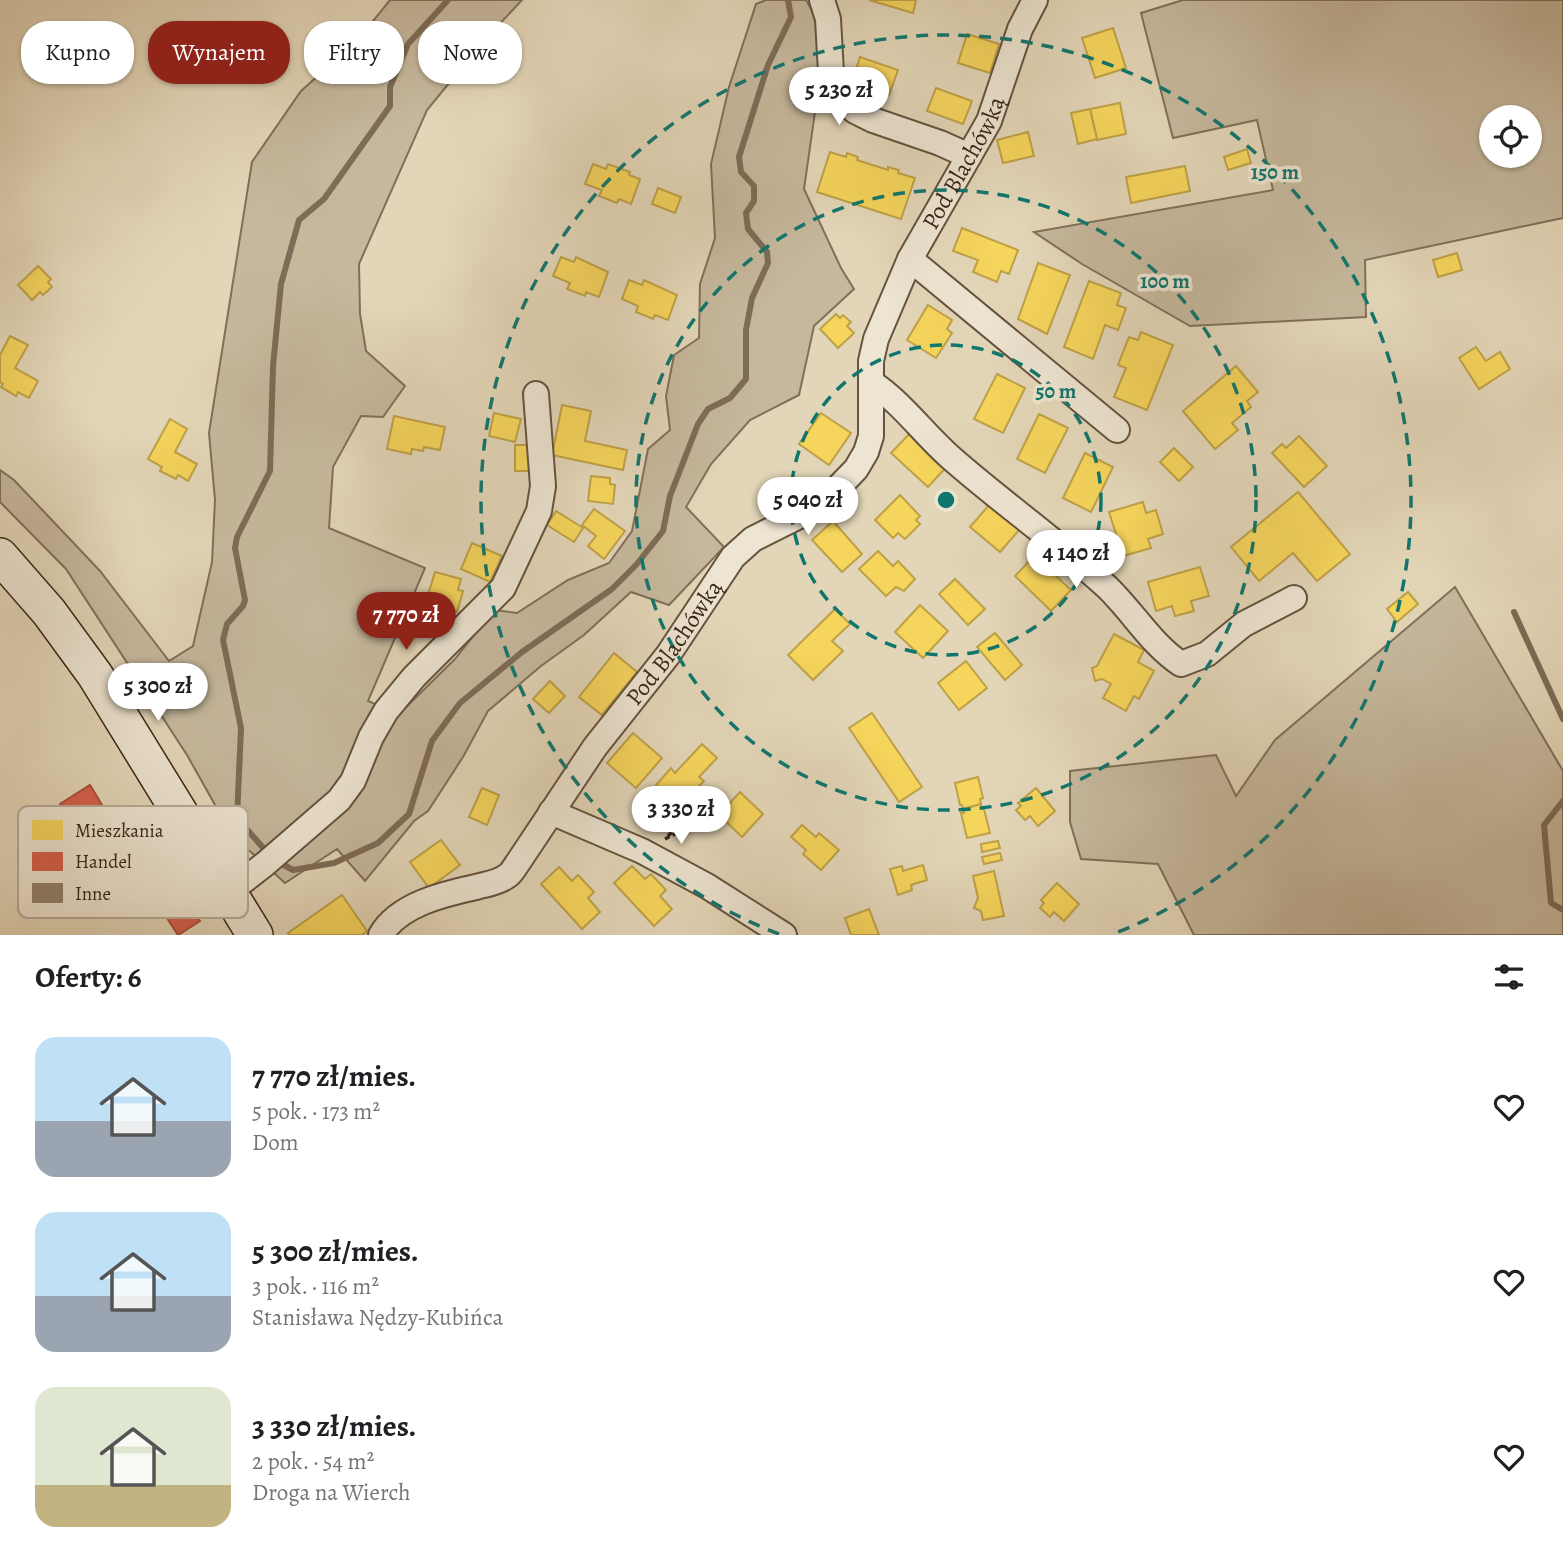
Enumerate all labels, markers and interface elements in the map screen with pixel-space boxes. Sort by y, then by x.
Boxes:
chip: Kupno [21,21,134,84]
chip: Wynajem [148,21,290,84]
chip: Filtry [304,21,404,84]
chip: Nowe [418,21,522,84]
pin: 5 230 zł [767,68,911,127]
text: 5 230 zł [805,74,873,105]
street label: Pod Blachówką [914,91,1012,235]
map controls [1479,105,1542,168]
button: locate [1479,105,1542,168]
text: 150 m [1251,158,1300,186]
text: 100 m [1140,267,1190,295]
text: 50 m [1036,377,1077,405]
pin: 5 040 zł [736,477,880,537]
text: 5 040 zł [773,484,843,515]
centre of rings [934,488,958,512]
pin: 4 140 zł [1004,530,1148,590]
text: 4 140 zł [1043,537,1109,568]
street label: Pod Blachówką [618,573,730,712]
pin: 7 770 zł [334,592,478,652]
text: 7 770 zł [373,599,439,630]
pin: 5 300 zł [86,664,230,723]
text: 5 300 zł [124,670,192,701]
pin: 3 330 zł [609,786,753,846]
text: 3 330 zł [648,793,714,824]
legend [18,806,248,918]
text: Mieszkania [75,818,164,844]
text: Handel [75,849,132,875]
text: Inne [75,881,111,907]
text: Oferty: 6 [35,957,142,997]
icon: filters [1490,958,1528,996]
text: 7 770 zł/mies. [252,1056,416,1096]
icon: home [91,1065,175,1149]
icon: heart [1490,1088,1528,1126]
text: 5 pok. · 173 m² [252,1096,380,1127]
text: Dom [252,1127,299,1158]
text: 5 300 zł/mies. [252,1231,419,1271]
icon: home [91,1240,175,1324]
icon: heart [1490,1263,1528,1301]
text: 3 pok. · 116 m² [252,1271,379,1302]
text: Stanisława Nędzy-Kubińca [252,1302,503,1333]
text: 3 330 zł/mies. [252,1406,417,1446]
icon: home [91,1415,175,1499]
icon: heart [1490,1438,1528,1476]
text: 2 pok. · 54 m² [252,1446,374,1477]
text: Droga na Wierch [252,1477,411,1508]

